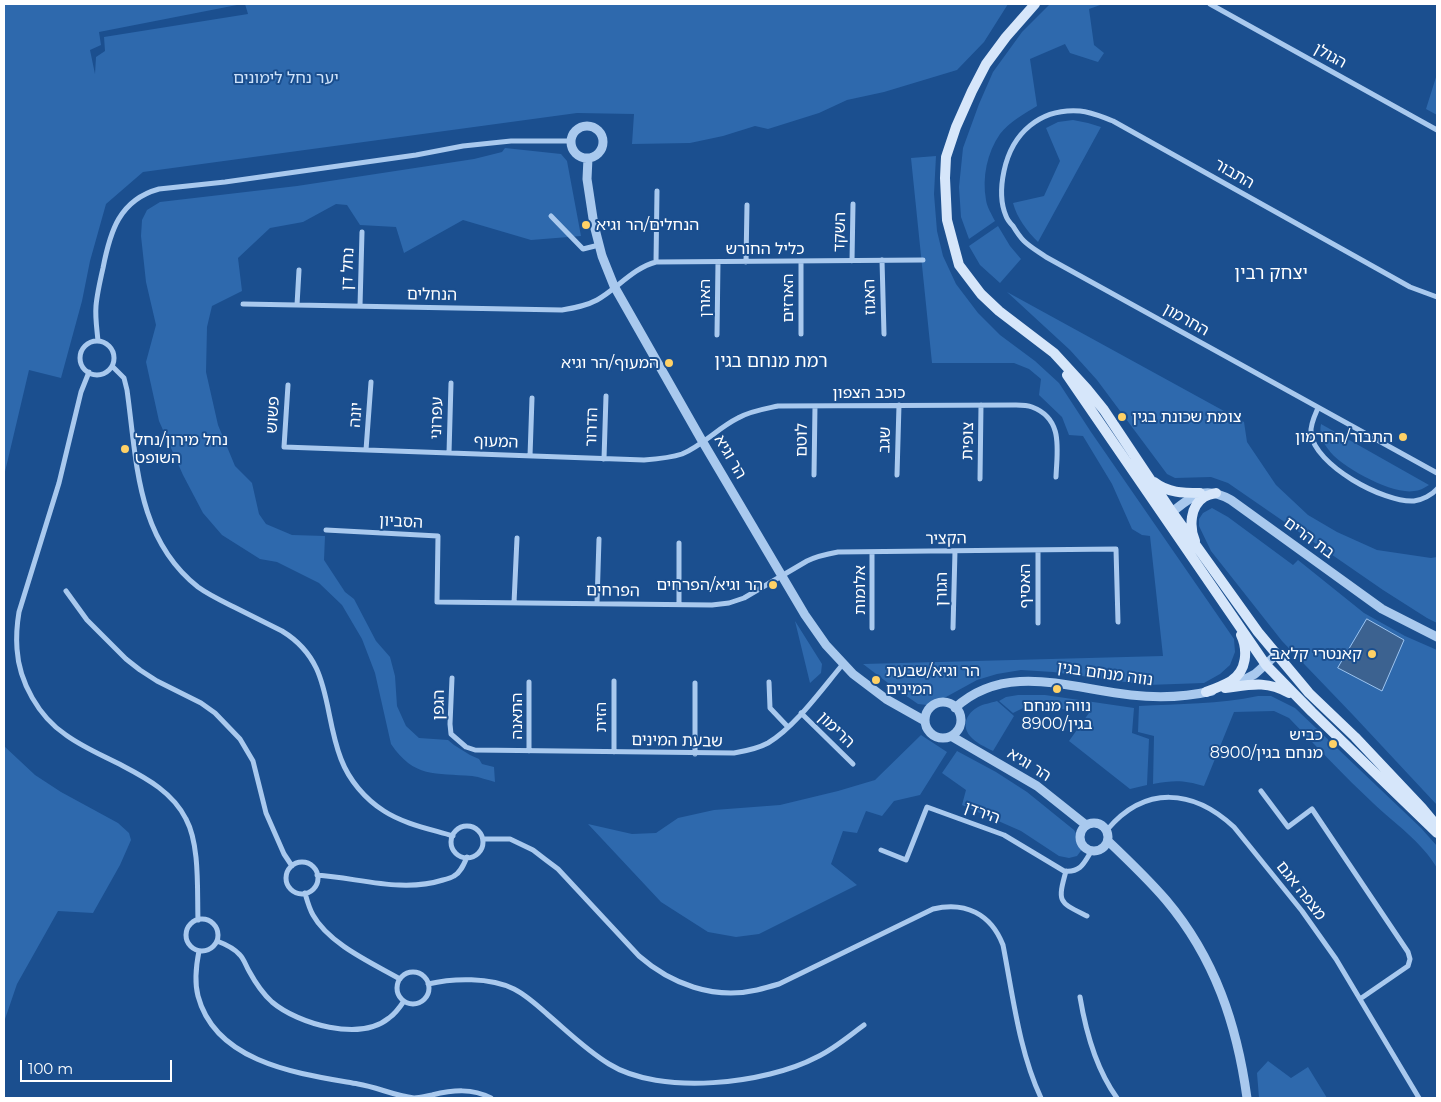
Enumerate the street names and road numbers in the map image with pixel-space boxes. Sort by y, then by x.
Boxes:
street label: הגולן [1310,39,1350,73]
street label: התבור [1211,155,1257,193]
street label: השקד [830,212,850,252]
street label: כליל החורש [725,239,805,259]
street label: נחל דן [338,247,358,291]
street label: הארזים [778,274,798,322]
street label: האורן [695,279,715,317]
street label: האגוז [860,279,880,315]
street label: הנחלים [407,285,457,305]
street label: החרמון [1160,300,1212,340]
street label: כוכב הצפון [833,383,905,403]
street label: פשוש [262,396,284,434]
street label: עפרוני [427,396,447,440]
street label: יונה [346,402,366,428]
street label: הדרור [582,407,602,447]
street label: צופית [958,422,978,460]
street label: לוטם [792,423,812,457]
street label: שגב [875,426,895,454]
street label: המעוף [473,432,519,452]
street label: הר וגיא [710,432,750,482]
street label: הסביון [378,511,424,533]
street label: בת הרים [1280,513,1338,563]
street label: הקציר [925,529,967,549]
street label: האסיף [1015,563,1035,609]
street label: אלומות [850,565,870,615]
street label: הגורן [932,572,952,606]
street label: הפרחים [586,581,640,601]
street label: נווה מנחם בגין [1056,658,1154,690]
street label: הגפן [429,690,449,720]
street label: התאנה [507,692,527,740]
street label: הזית [591,702,611,732]
street label: הרימון [814,708,858,752]
street label: שבעת המינים [631,731,723,751]
street label: הר וגיא [1004,744,1054,786]
street label: הירדן [961,798,1003,828]
street label: מצפה אגם [1272,858,1330,924]

